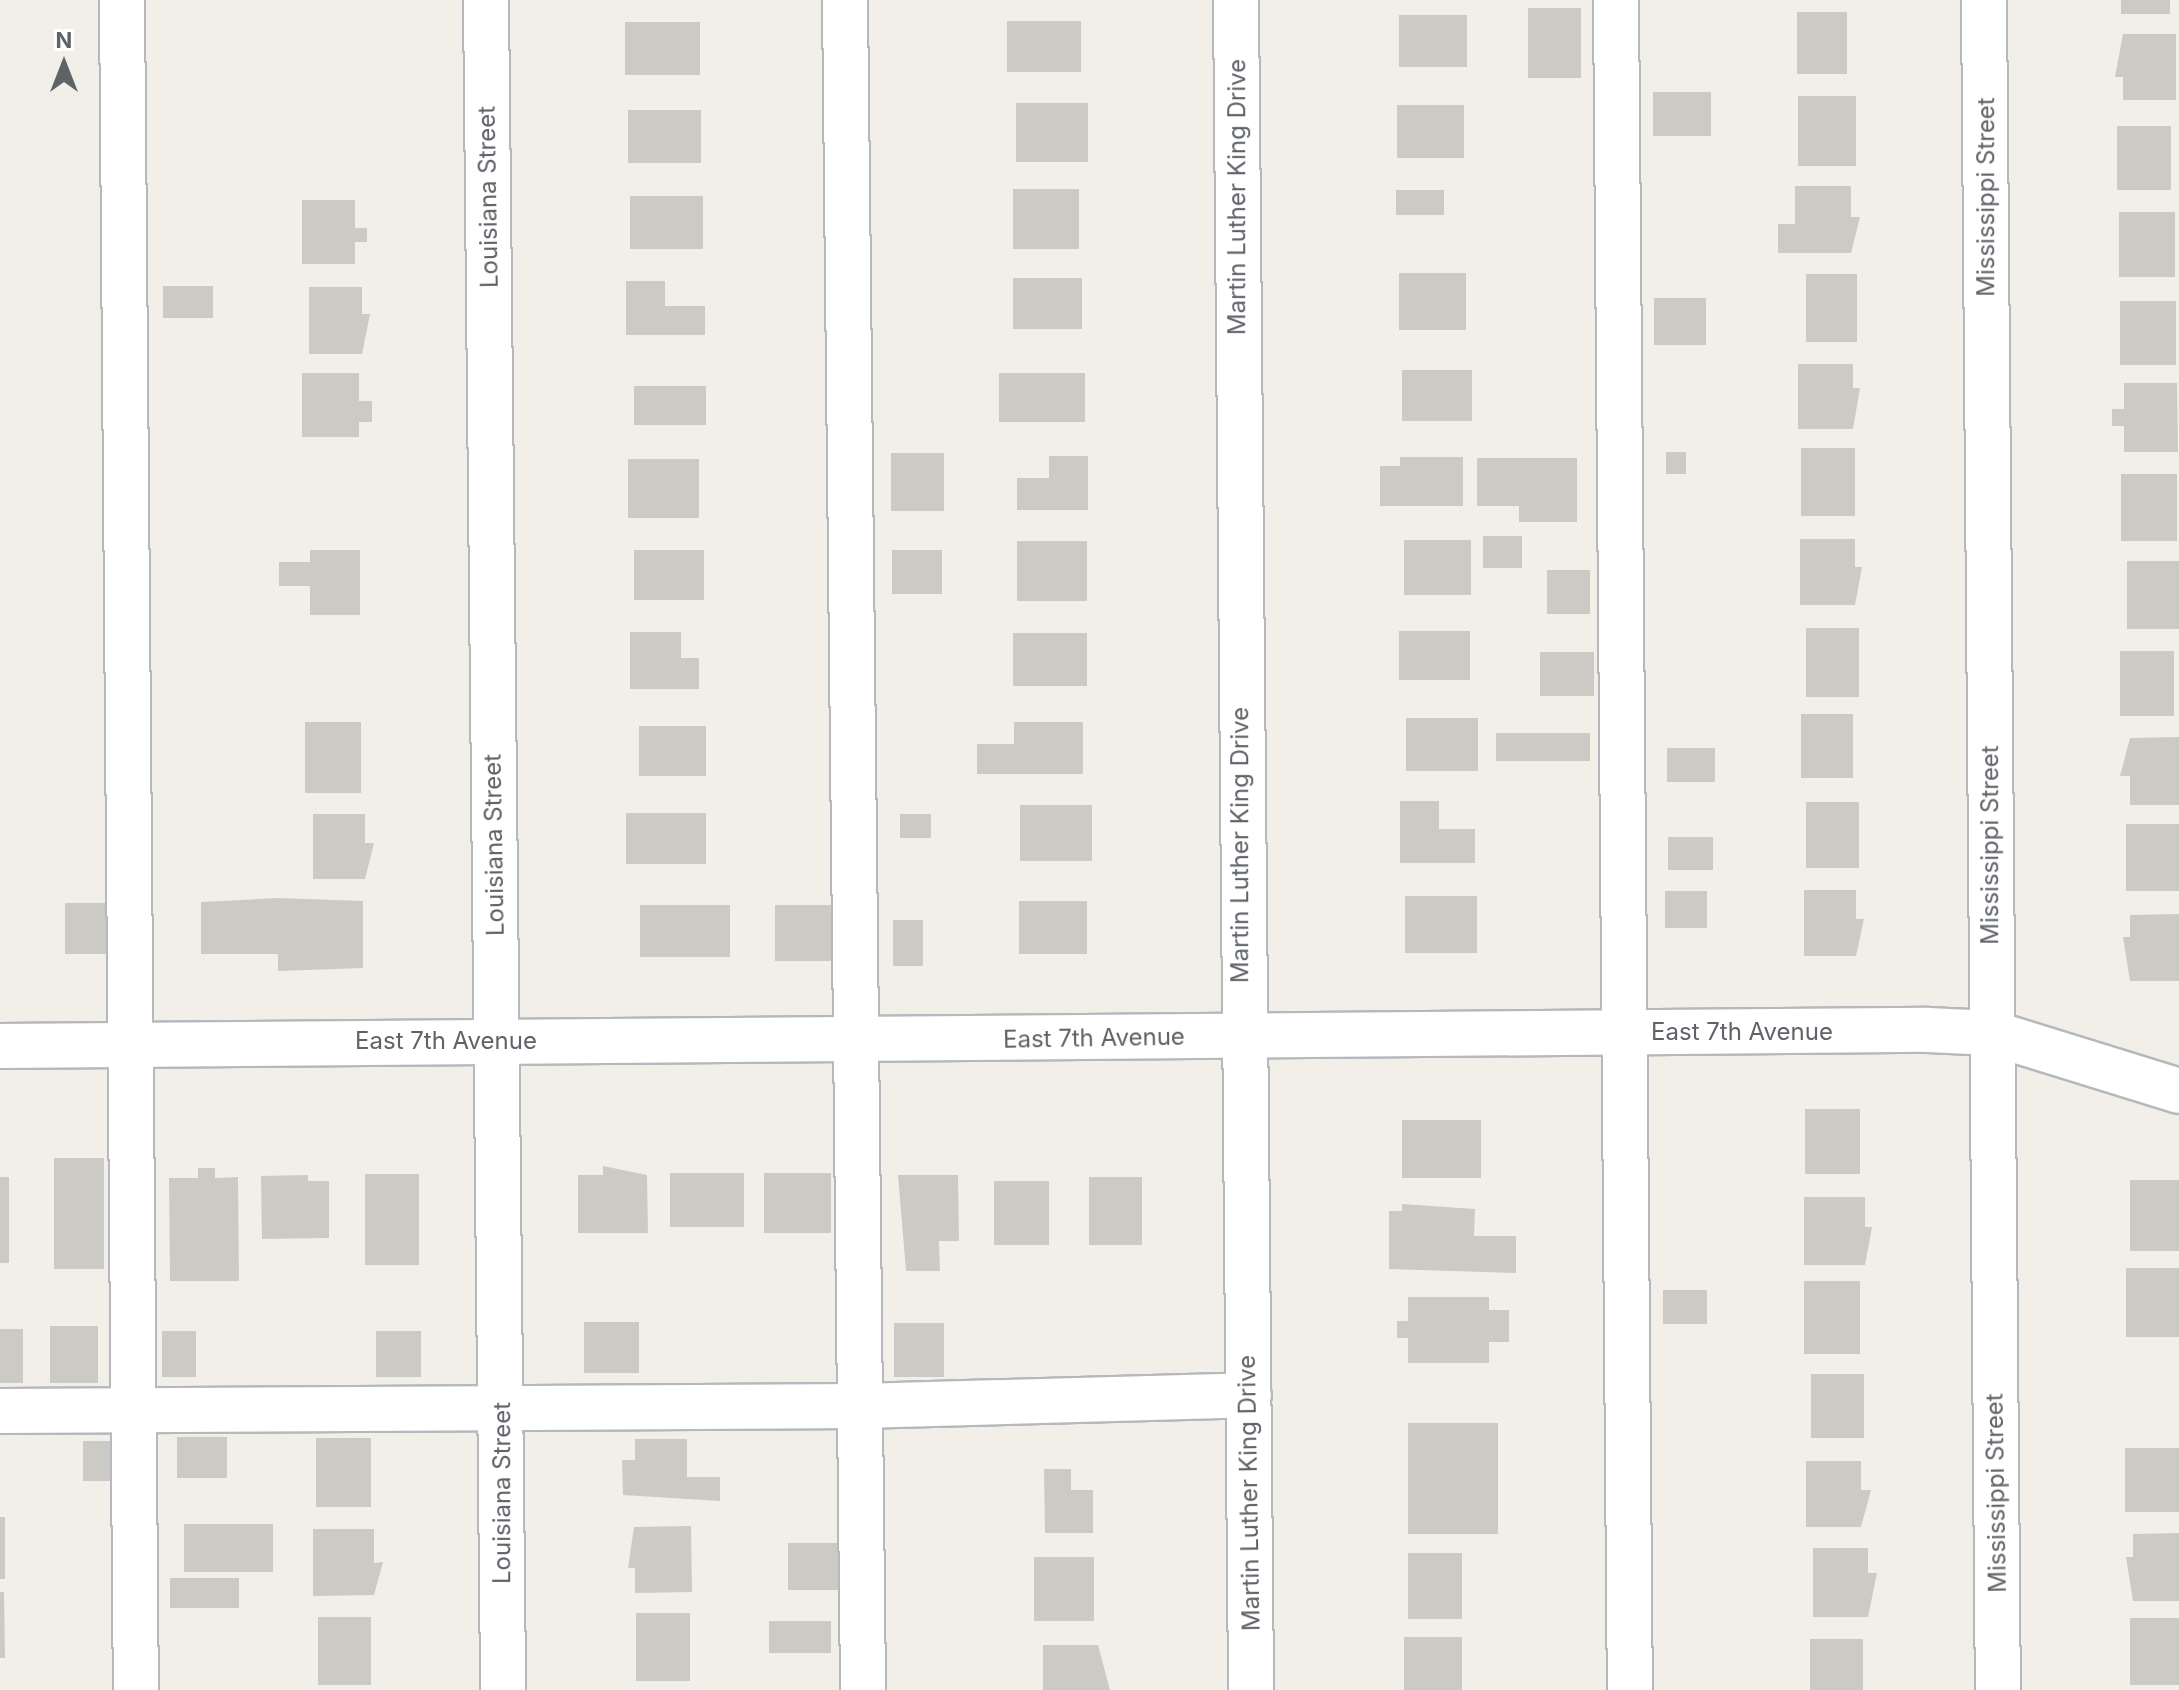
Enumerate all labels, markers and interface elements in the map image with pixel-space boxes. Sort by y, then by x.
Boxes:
north arrow [24,24,104,104]
text: N [56,27,72,53]
street label: Martin Luther King Drive [1223,59,1251,335]
street label: Mississippi Street [1972,97,2000,297]
street label: Louisiana Street [472,106,504,288]
street label: Martin Luther King Drive [1226,707,1254,983]
street label: Mississippi Street [1976,745,2004,945]
street label: Louisiana Street [478,754,510,936]
street label: East 7th Avenue [1651,1018,1833,1046]
street label: East 7th Avenue [1003,1022,1185,1054]
street label: East 7th Avenue [355,1027,537,1055]
street label: Martin Luther King Drive [1232,1355,1266,1631]
street label: Mississippi Street [1980,1393,2012,1593]
street label: Louisiana Street [488,1402,516,1584]

